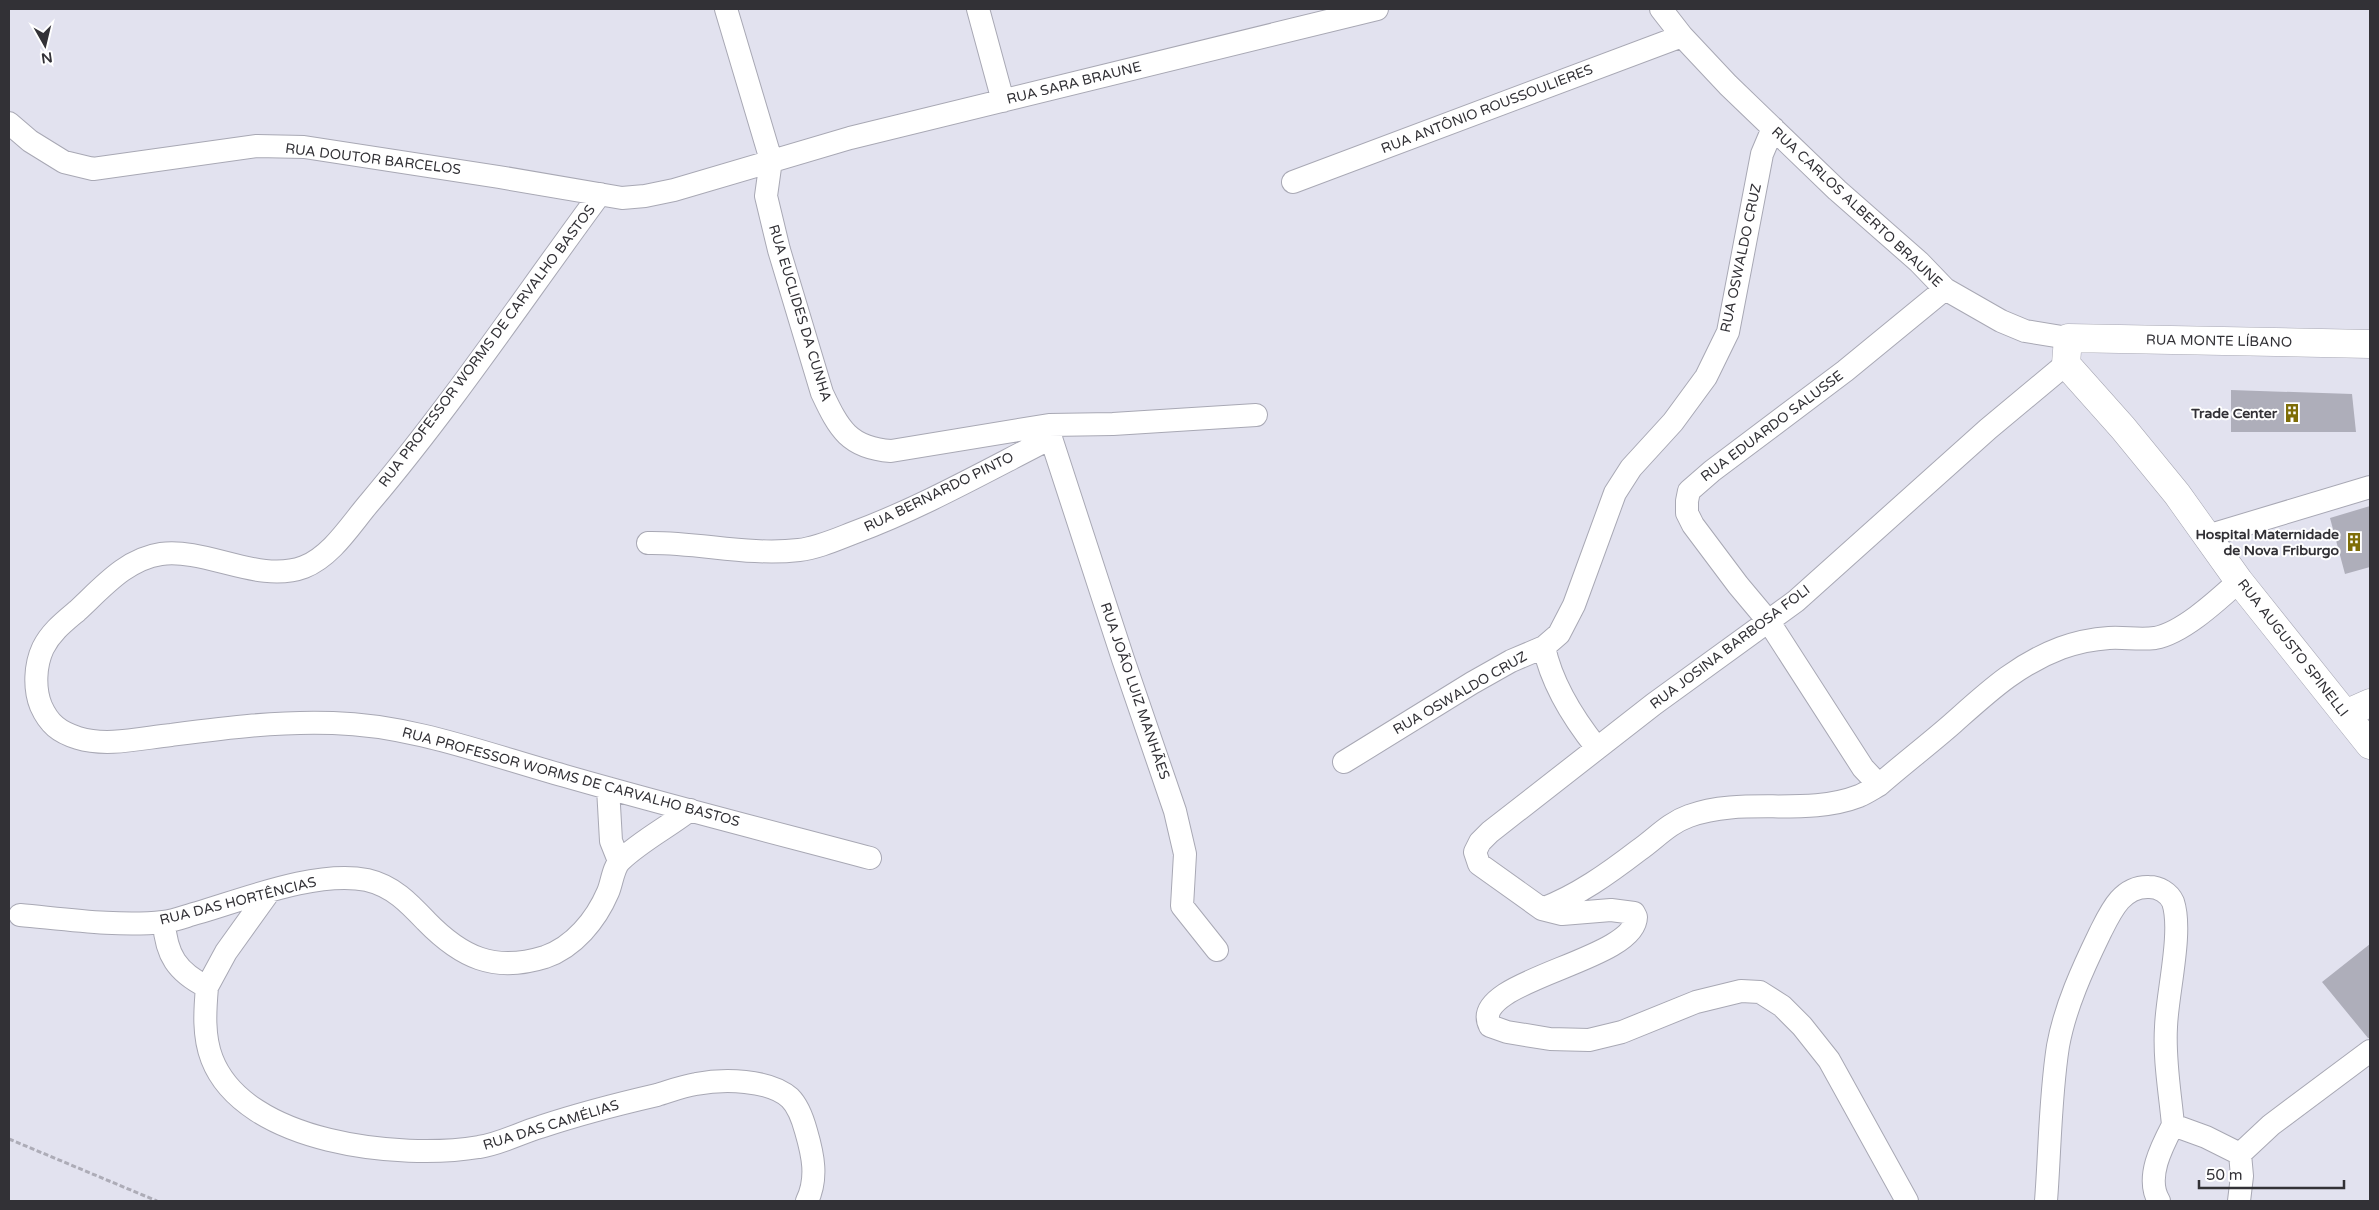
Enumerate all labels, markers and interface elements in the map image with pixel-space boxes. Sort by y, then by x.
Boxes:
north arrow [20,20,70,70]
text: N [40,48,53,67]
street label: RUA SARA BRAUNE [1005,58,1143,108]
street label: RUA ANTÔNIO ROUSSOULIERES [1379,61,1596,157]
street label: RUA CARLOS ALBERTO BRAUNE [1768,123,1946,291]
street label: RUA DOUTOR BARCELOS [284,140,462,178]
street label: RUA OSWALDO CRUZ [1717,182,1765,334]
street label: RUA PROFESSOR WORMS DE CARVALHO BASTOS [375,201,599,490]
street label: RUA EUCLIDES DA CUNHA [765,222,835,404]
street label: RUA MONTE LÍBANO [2146,331,2292,351]
street label: RUA EDUARDO SALUSSE [1698,367,1847,485]
building icon: Trade Center [2281,402,2303,424]
place label: Trade Center [2190,405,2278,422]
street label: RUA BERNARDO PINTO [861,448,1017,536]
place label: Hospital Maternidade de Nova Friburgo [2196,526,2339,559]
building icon: Hospital Maternidade de Nova Friburgo [2343,531,2365,553]
street label: RUA AUGUSTO SPINELLI [2234,576,2352,720]
street label: RUA JOSINA BARBOSA FOLI [1647,581,1813,713]
street label: RUA JOÃO LUIZ MANHÃES [1097,600,1173,782]
street label: RUA OSWALDO CRUZ [1390,648,1530,738]
street label: RUA PROFESSOR WORMS DE CARVALHO BASTOS [400,724,742,830]
street label: RUA DAS HORTÊNCIAS [158,873,318,929]
street label: RUA DAS CAMÉLIAS [481,1096,621,1154]
scale bar [2199,1158,2344,1190]
text: 50 m [2206,1166,2243,1184]

